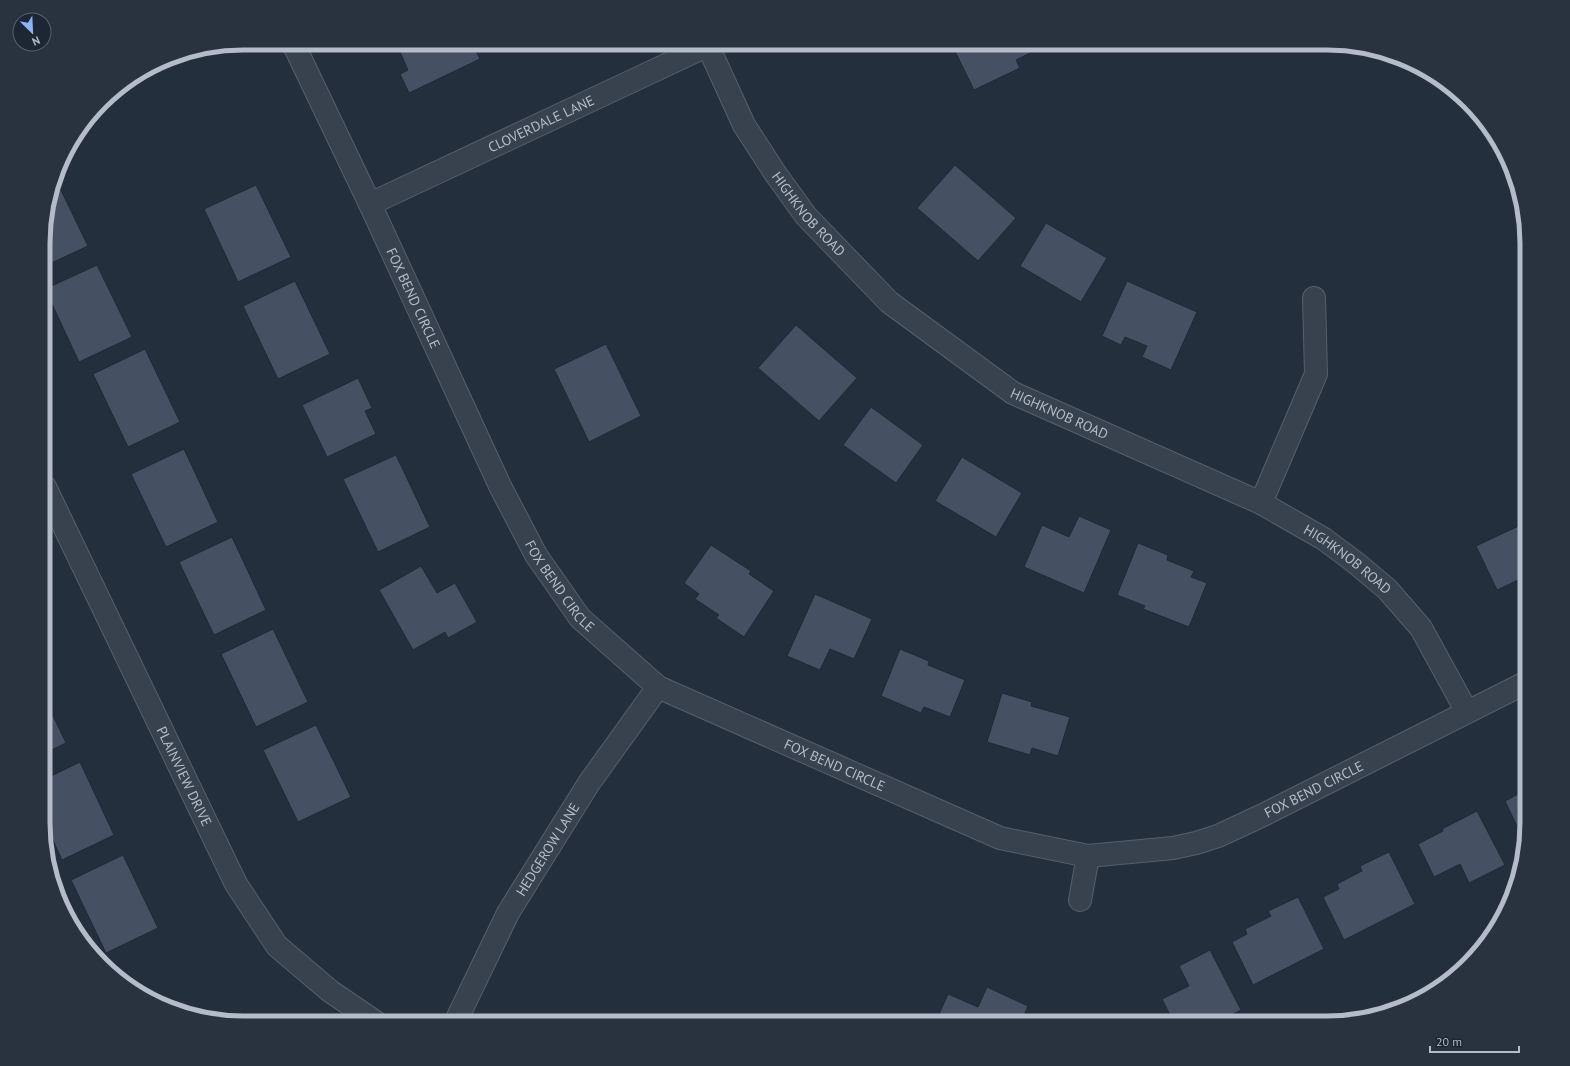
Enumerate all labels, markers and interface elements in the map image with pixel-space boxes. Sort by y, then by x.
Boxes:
north arrow [12,12,52,52]
text: N [30,33,42,49]
street label: CLOVERDALE LANE [485,91,597,156]
street label: HIGHKNOB ROAD [768,168,849,260]
street label: FOX BEND CIRCLE [382,245,444,351]
street label: HIGHKNOB ROAD [1008,384,1111,443]
street label: HIGHKNOB ROAD [1301,520,1395,598]
street label: FOX BEND CIRCLE [521,537,598,636]
street label: PLAINVIEW DRIVE [153,723,216,829]
street label: FOX BEND CIRCLE [781,735,888,795]
street label: FOX BEND CIRCLE [1261,757,1366,822]
street label: HEDGEROW LANE [512,799,583,899]
scale bar [1430,1028,1519,1054]
text: 20 m [1436,1034,1462,1049]

